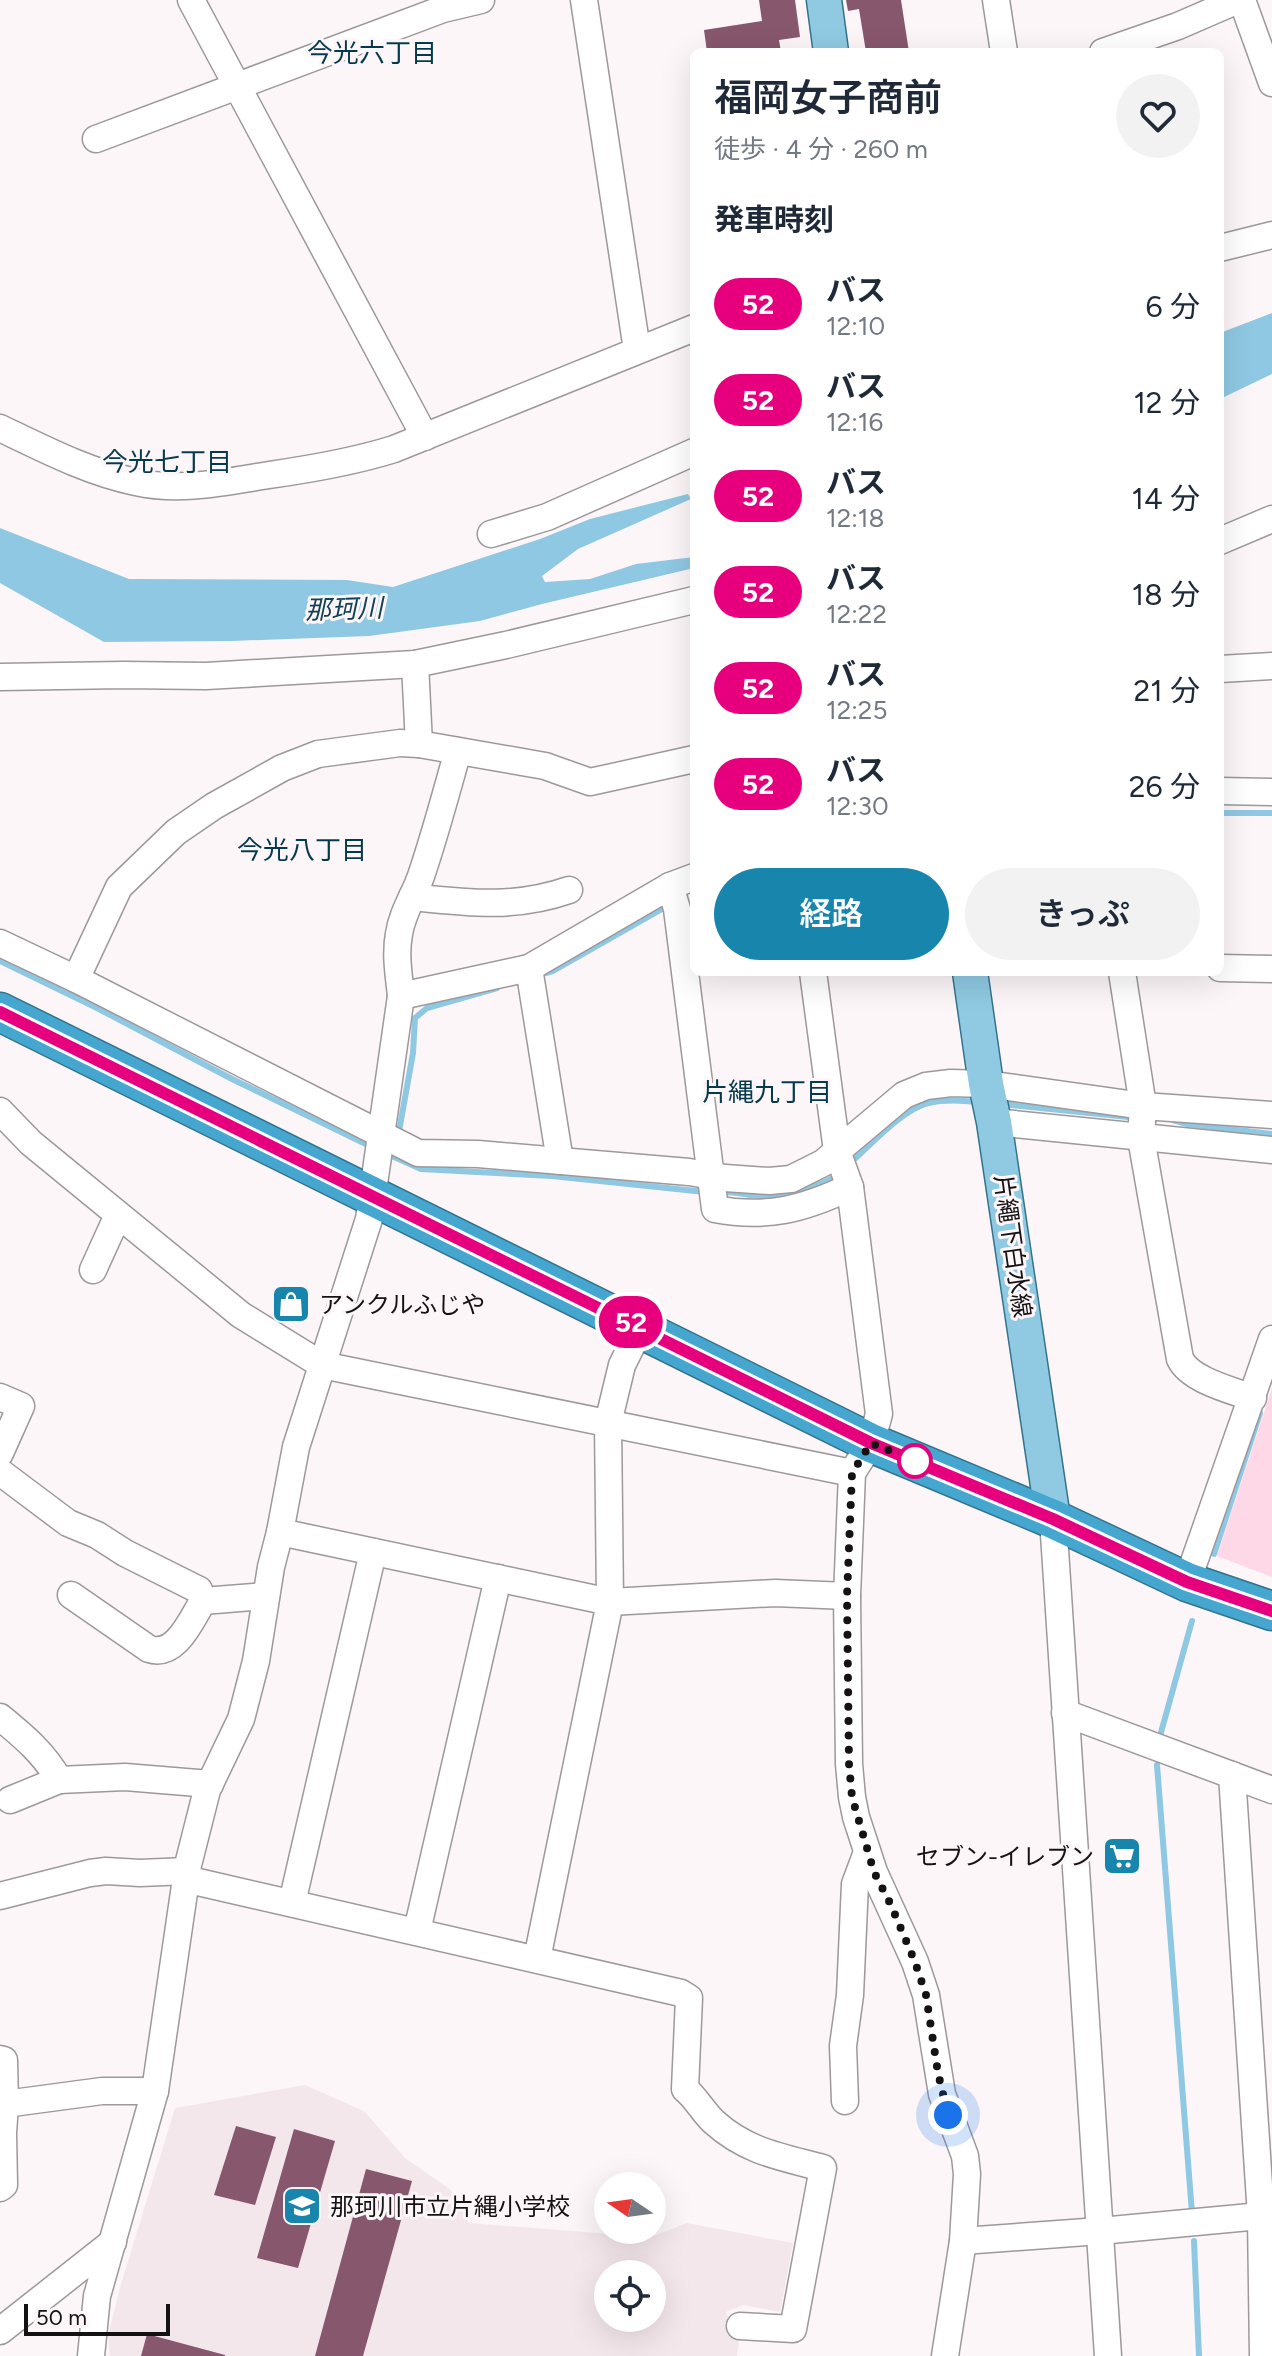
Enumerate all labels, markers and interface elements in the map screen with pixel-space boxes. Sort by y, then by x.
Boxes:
district label: 今光六丁目 [307,37,437,69]
button: heart [1116,74,1200,158]
text: 福岡女子商前 [714,75,942,121]
text: 徒歩 · 4 分 · 260 m [714,133,928,165]
text: 発車時刻 [714,201,834,238]
text: バス [826,272,886,309]
text: 52 [742,287,774,321]
text: 6 分 [1146,288,1200,325]
text: 12:10 [826,310,885,342]
text: バス [826,368,886,405]
text: 52 [742,383,774,417]
text: 12 分 [1133,384,1200,421]
text: 12:16 [826,406,883,438]
district label: 今光七丁目 [102,446,232,478]
text: バス [826,464,886,501]
text: 52 [742,479,774,513]
text: 14 分 [1132,480,1200,517]
text: 12:18 [826,502,885,534]
text: バス [826,560,886,597]
text: 52 [742,575,774,609]
text: 18 分 [1132,576,1200,613]
water label: 那珂川 [304,592,387,626]
text: 12:22 [826,598,887,630]
text: バス [826,656,886,693]
text: 52 [742,671,774,705]
text: 21 分 [1133,672,1200,709]
text: 12:25 [826,694,887,726]
text: バス [826,752,886,789]
text: 52 [742,767,774,801]
text: 26 分 [1129,768,1200,805]
text: 12:30 [826,790,889,822]
district label: 今光八丁目 [237,834,367,866]
button: 経路 [714,868,949,960]
button: きっぷ [965,868,1200,960]
district label: 片縄九丁目 [702,1076,832,1108]
street label: 片繩下白水線 [989,1173,1037,1319]
shop icon: アンクルふじや [270,1283,312,1325]
place label: アンクルふじや [319,1290,485,1319]
line badge: 52 [595,1296,667,1348]
text: 52 [615,1305,647,1339]
unlabelled marker [898,1444,932,1478]
supermarket icon: セブン-イレブン [1101,1835,1143,1877]
place label: セブン-イレブン [916,1842,1094,1871]
your location [928,2095,968,2135]
north arrow [594,2172,666,2244]
map controls [594,2172,666,2332]
school or university icon: 那珂川市立片縄小学校 [281,2185,323,2227]
place label: 那珂川市立片縄小学校 [330,2192,570,2221]
button: locate [594,2260,666,2332]
scale bar [24,2300,170,2336]
text: 50 m [36,2304,87,2331]

